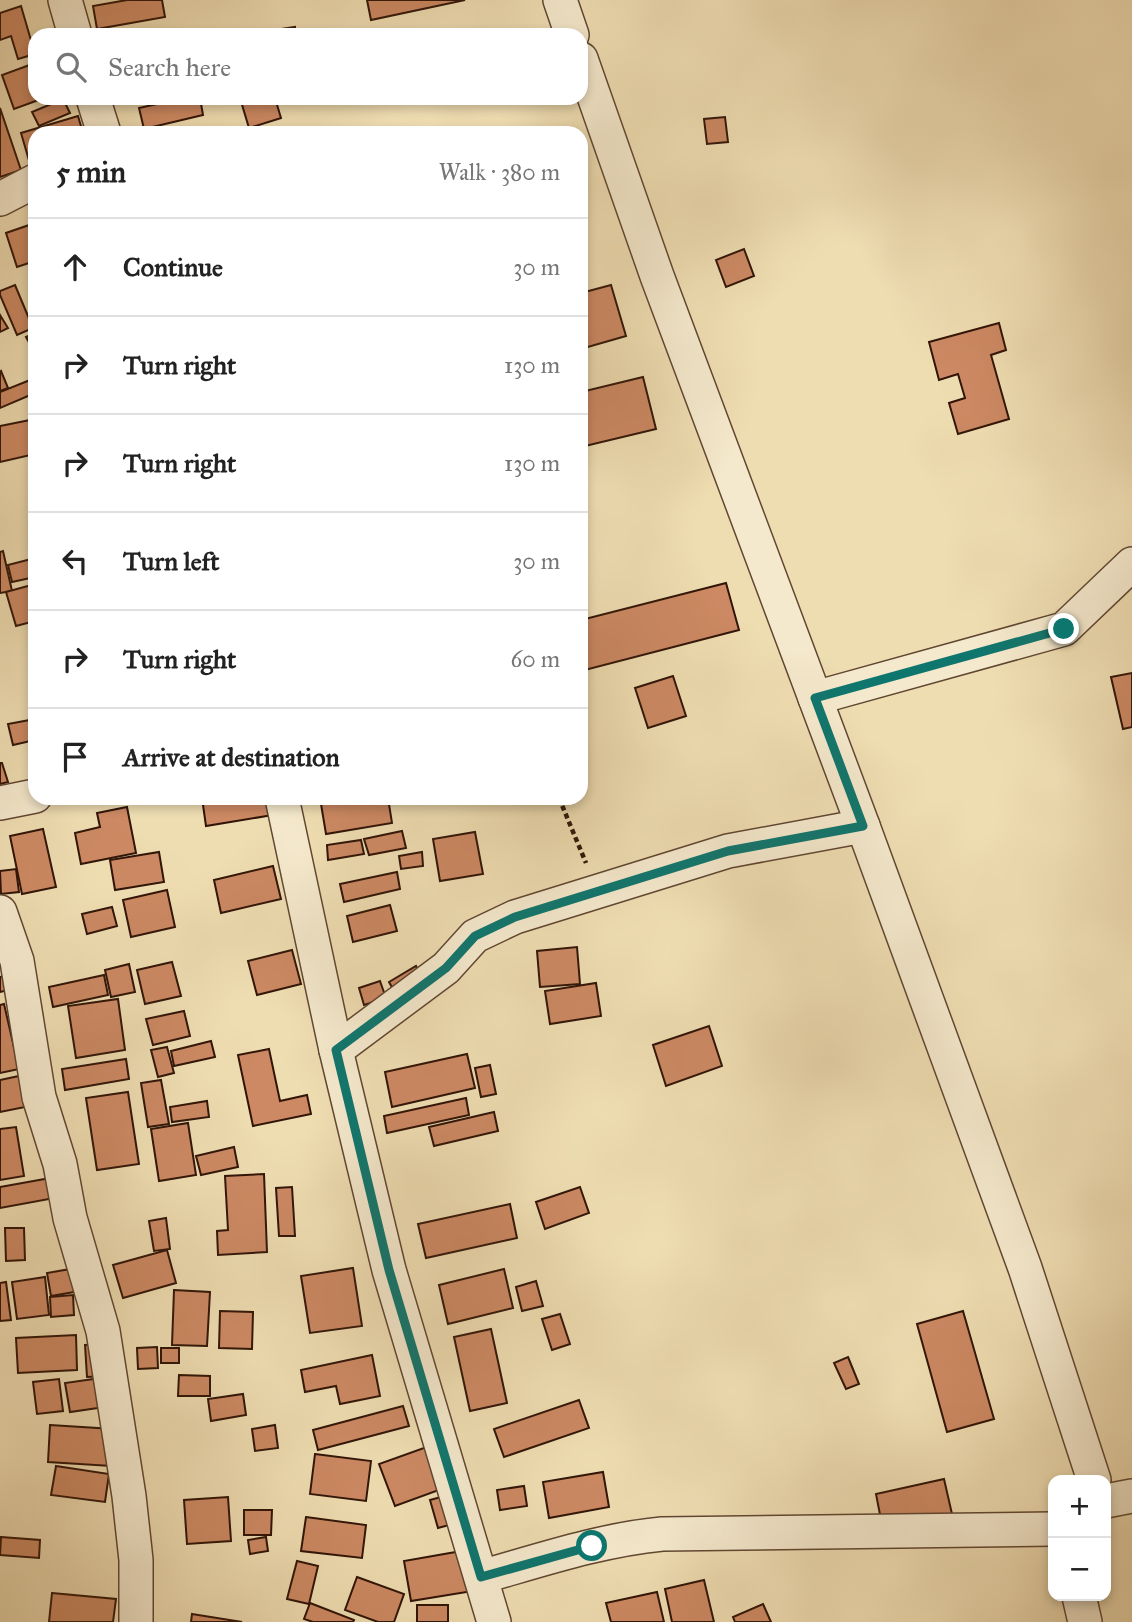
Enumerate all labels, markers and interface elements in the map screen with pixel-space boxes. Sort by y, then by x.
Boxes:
search box [28,28,588,105]
icon: search [52,48,90,86]
text: Search here [108,51,231,83]
text: 5 min [56,154,126,190]
text: Walk · 380 m [439,158,560,186]
icon: ahead [56,248,94,286]
text: Continue [123,251,223,283]
text: 30 m [513,253,560,281]
icon: right [56,346,94,384]
text: Turn right [123,349,236,381]
text: 130 m [504,351,560,379]
icon: right [56,444,94,482]
text: Turn right [123,447,236,479]
text: 130 m [504,449,560,477]
icon: left [56,542,94,580]
text: Turn left [123,545,219,577]
text: 30 m [513,547,560,575]
route end [1048,613,1079,644]
icon: right [56,640,94,678]
text: Turn right [123,643,236,675]
text: 60 m [511,645,560,673]
icon: arrive [56,738,94,776]
text: Arrive at destination [123,741,340,773]
map controls [1048,1475,1111,1601]
button: + [1048,1475,1111,1538]
route start [576,1530,607,1561]
button: − [1048,1538,1111,1601]

